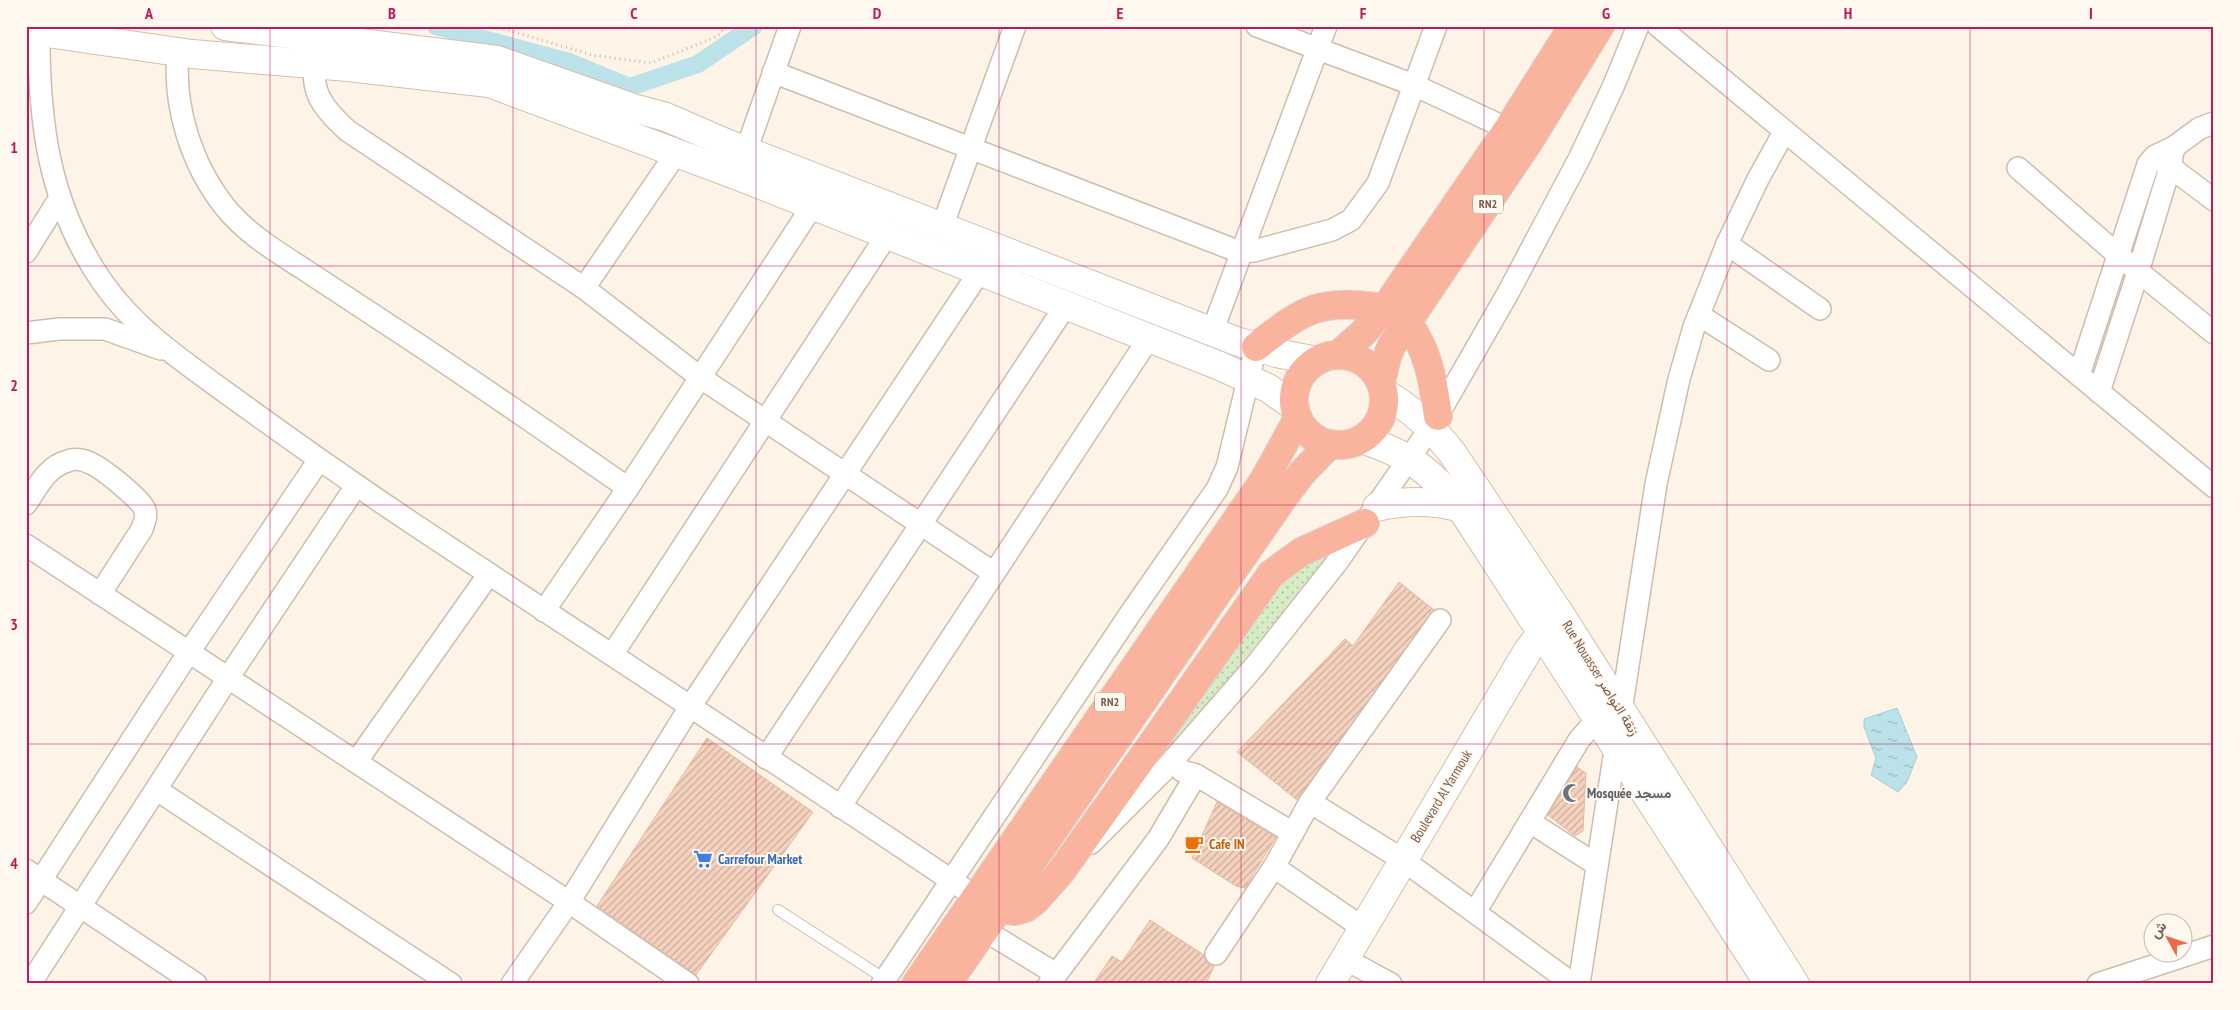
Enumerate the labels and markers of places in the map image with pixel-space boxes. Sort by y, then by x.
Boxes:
mosque icon: Mosquée مسجد [1561,782,1583,804]
place label: Mosquée مسجد [1587,784,1672,802]
cafe icon: Cafe IN [1183,833,1205,855]
place label: Cafe IN [1209,835,1245,853]
supermarket icon: Carrefour Market [692,848,714,870]
place label: Carrefour Market [718,850,802,868]

